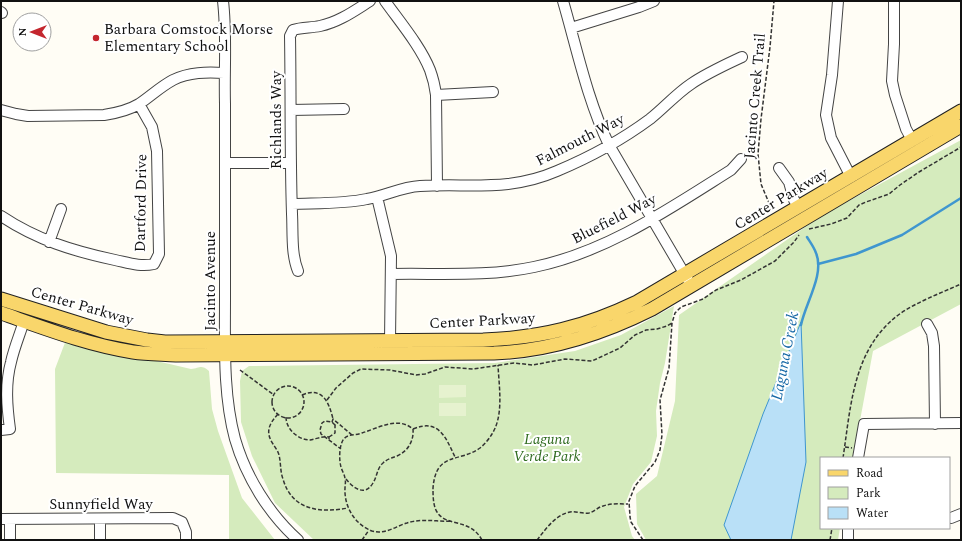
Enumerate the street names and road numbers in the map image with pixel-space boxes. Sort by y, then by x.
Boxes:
street label: Jacinto Creek Trail [738,32,772,160]
street label: Richlands Way [265,70,288,169]
street label: Falmouth Way [532,107,629,172]
street label: Dartford Drive [129,154,153,252]
street label: Center Parkway [730,161,833,236]
street label: Bluefield Way [568,187,661,250]
street label: Jacinto Avenue [199,231,222,331]
street label: Center Parkway [28,280,137,332]
street label: Center Parkway [429,307,536,335]
street label: Sunnyfield Way [49,493,153,516]

